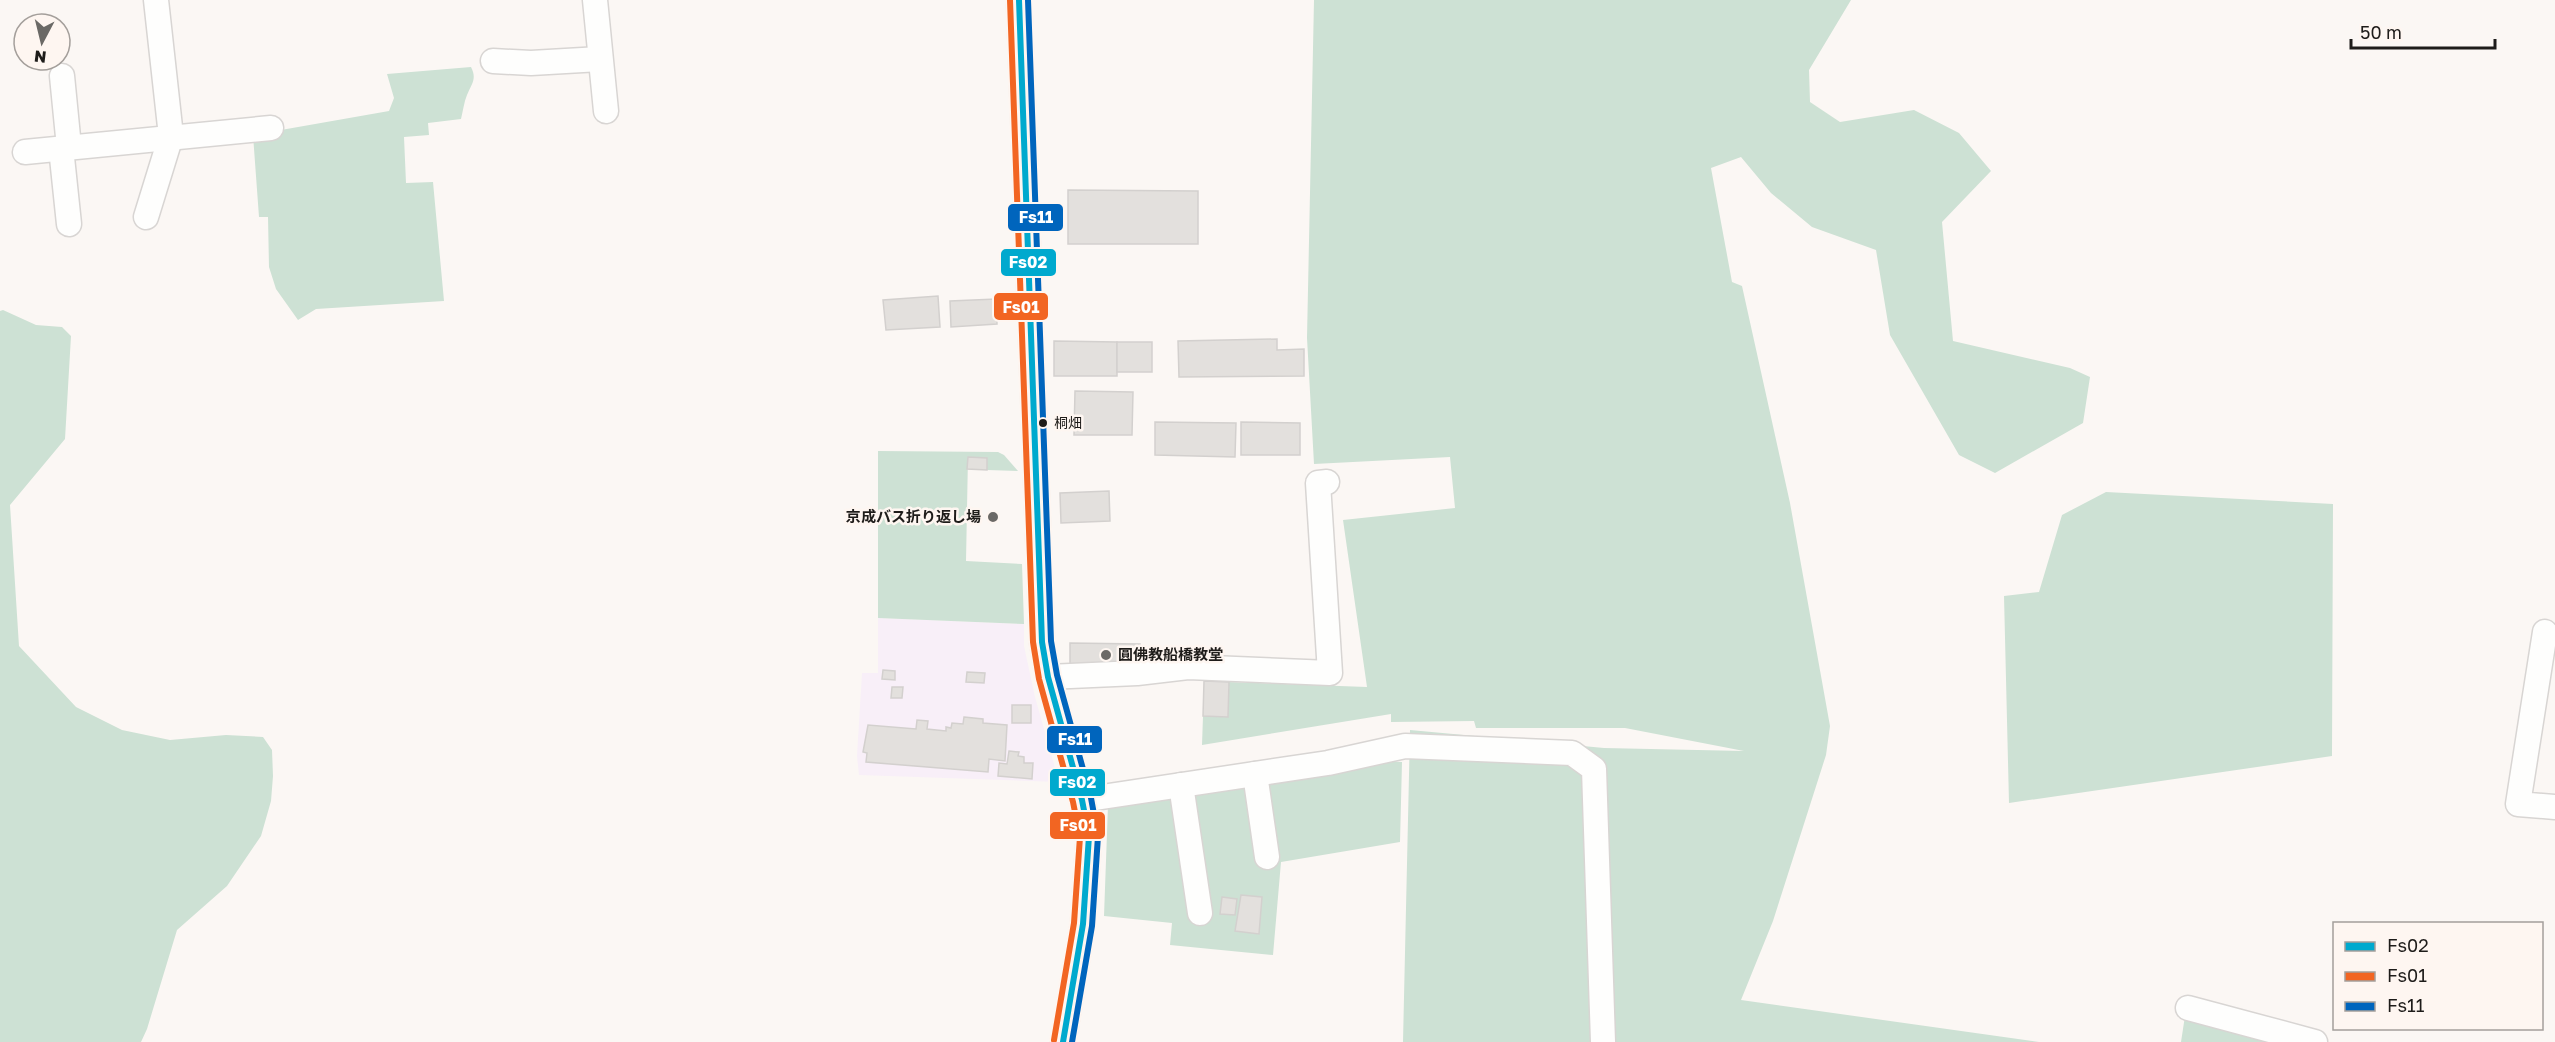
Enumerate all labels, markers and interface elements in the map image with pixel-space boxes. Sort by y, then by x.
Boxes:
north arrow [12,12,72,72]
scale bar [2351,12,2495,50]
text: 50 m [2360,21,2402,43]
text: N [33,46,47,68]
line badge: Fs11 [1007,203,1064,232]
text: Fs11 [1019,207,1053,227]
line badge: Fs02 [1000,248,1057,277]
text: Fs02 [1009,252,1047,272]
line badge: Fs01 [993,292,1049,321]
text: Fs01 [1003,297,1039,317]
place label: 桐畑 [1054,414,1082,431]
marker: 桐畑 [1037,417,1049,429]
place label: 京成バス折り返し場 [846,507,981,525]
marker: 京成バス折り返し場 [986,510,1000,524]
place label: 圓佛教船橋教堂 [1118,645,1223,663]
marker: 圓佛教船橋教堂 [1099,648,1113,662]
line badge: Fs11 [1046,725,1103,754]
text: Fs11 [1058,729,1092,749]
line badge: Fs02 [1049,768,1106,797]
text: Fs02 [1058,772,1096,792]
line badge: Fs01 [1049,811,1106,840]
text: Fs01 [1060,815,1096,835]
legend [2333,922,2543,1030]
text: Fs02 [2387,934,2429,956]
text: Fs01 [2387,964,2427,986]
text: Fs11 [2387,994,2425,1016]

